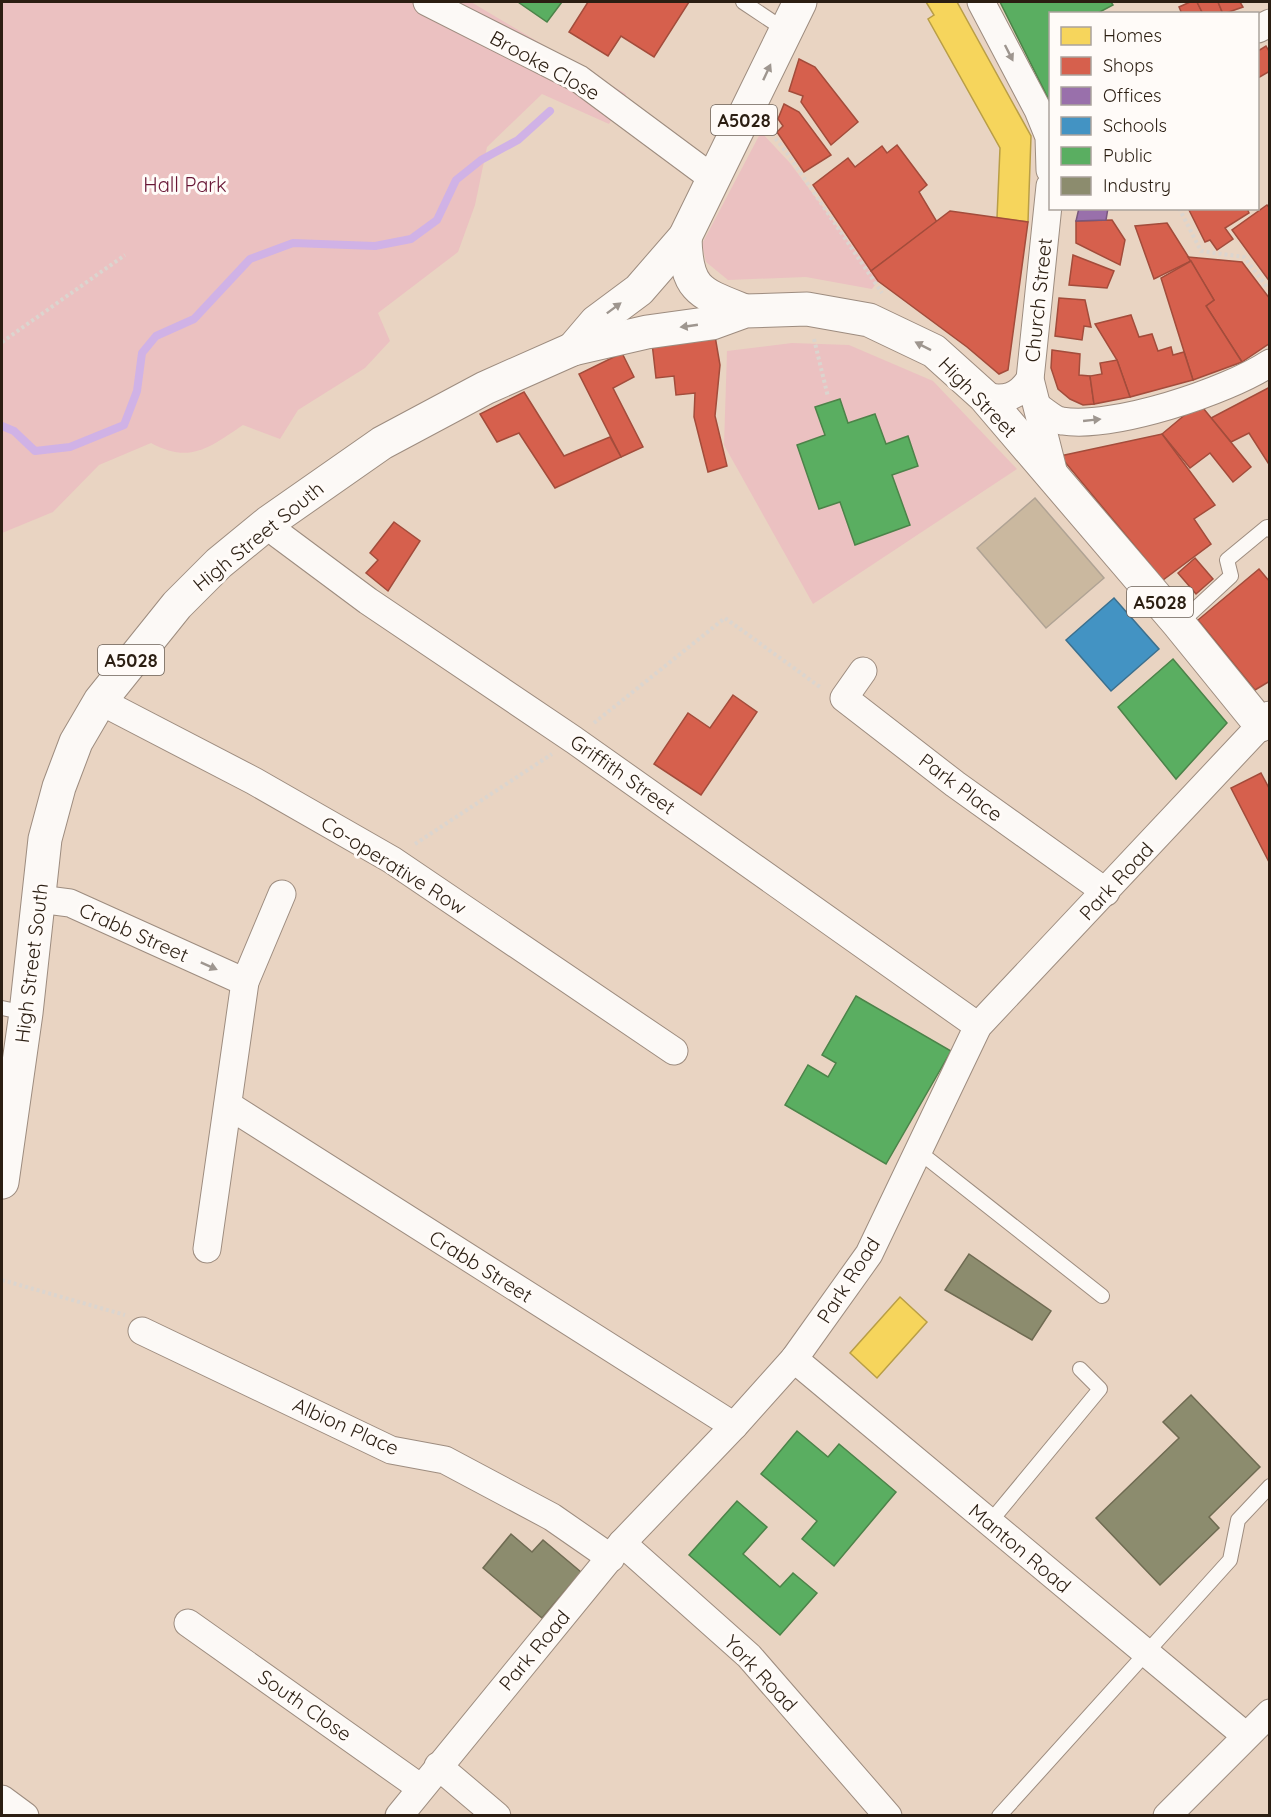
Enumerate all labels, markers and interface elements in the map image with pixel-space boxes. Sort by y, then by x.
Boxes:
legend [1049,12,1259,210]
text: Homes [1103,24,1162,47]
street label: Brooke Close [486,25,604,105]
one-way arrow [1004,45,1014,62]
text: Shops [1103,54,1154,77]
one-way arrow [763,63,772,80]
text: Offices [1103,84,1162,107]
road number: A5028 [711,105,777,135]
text: Schools [1103,114,1167,137]
text: Public [1103,144,1152,167]
park label: Hall Park [143,172,227,197]
text: Industry [1103,174,1171,197]
street label: Church Street [1019,236,1057,363]
one-way arrow [607,303,622,315]
one-way arrow [679,322,698,331]
one-way arrow [915,341,932,350]
street label: High Street [933,351,1023,443]
one-way arrow [1083,415,1102,425]
street label: High Street South [188,476,328,596]
road number: A5028 [1127,587,1193,617]
road number: A5028 [98,645,164,675]
street label: Griffith Street [566,729,681,820]
street label: Park Place [914,747,1008,827]
street label: Co-operative Row [317,810,471,920]
street label: Park Road [1074,837,1158,925]
street label: High Street South [9,882,53,1044]
street label: Crabb Street [75,897,193,967]
one-way arrow [201,961,219,971]
street label: Crabb Street [425,1224,537,1308]
street label: Park Road [811,1232,885,1328]
street label: Albion Place [289,1392,403,1460]
street label: Manton Road [964,1498,1076,1598]
street label: Park Road [493,1605,575,1695]
street label: York Road [719,1629,803,1717]
street label: South Close [253,1664,357,1746]

